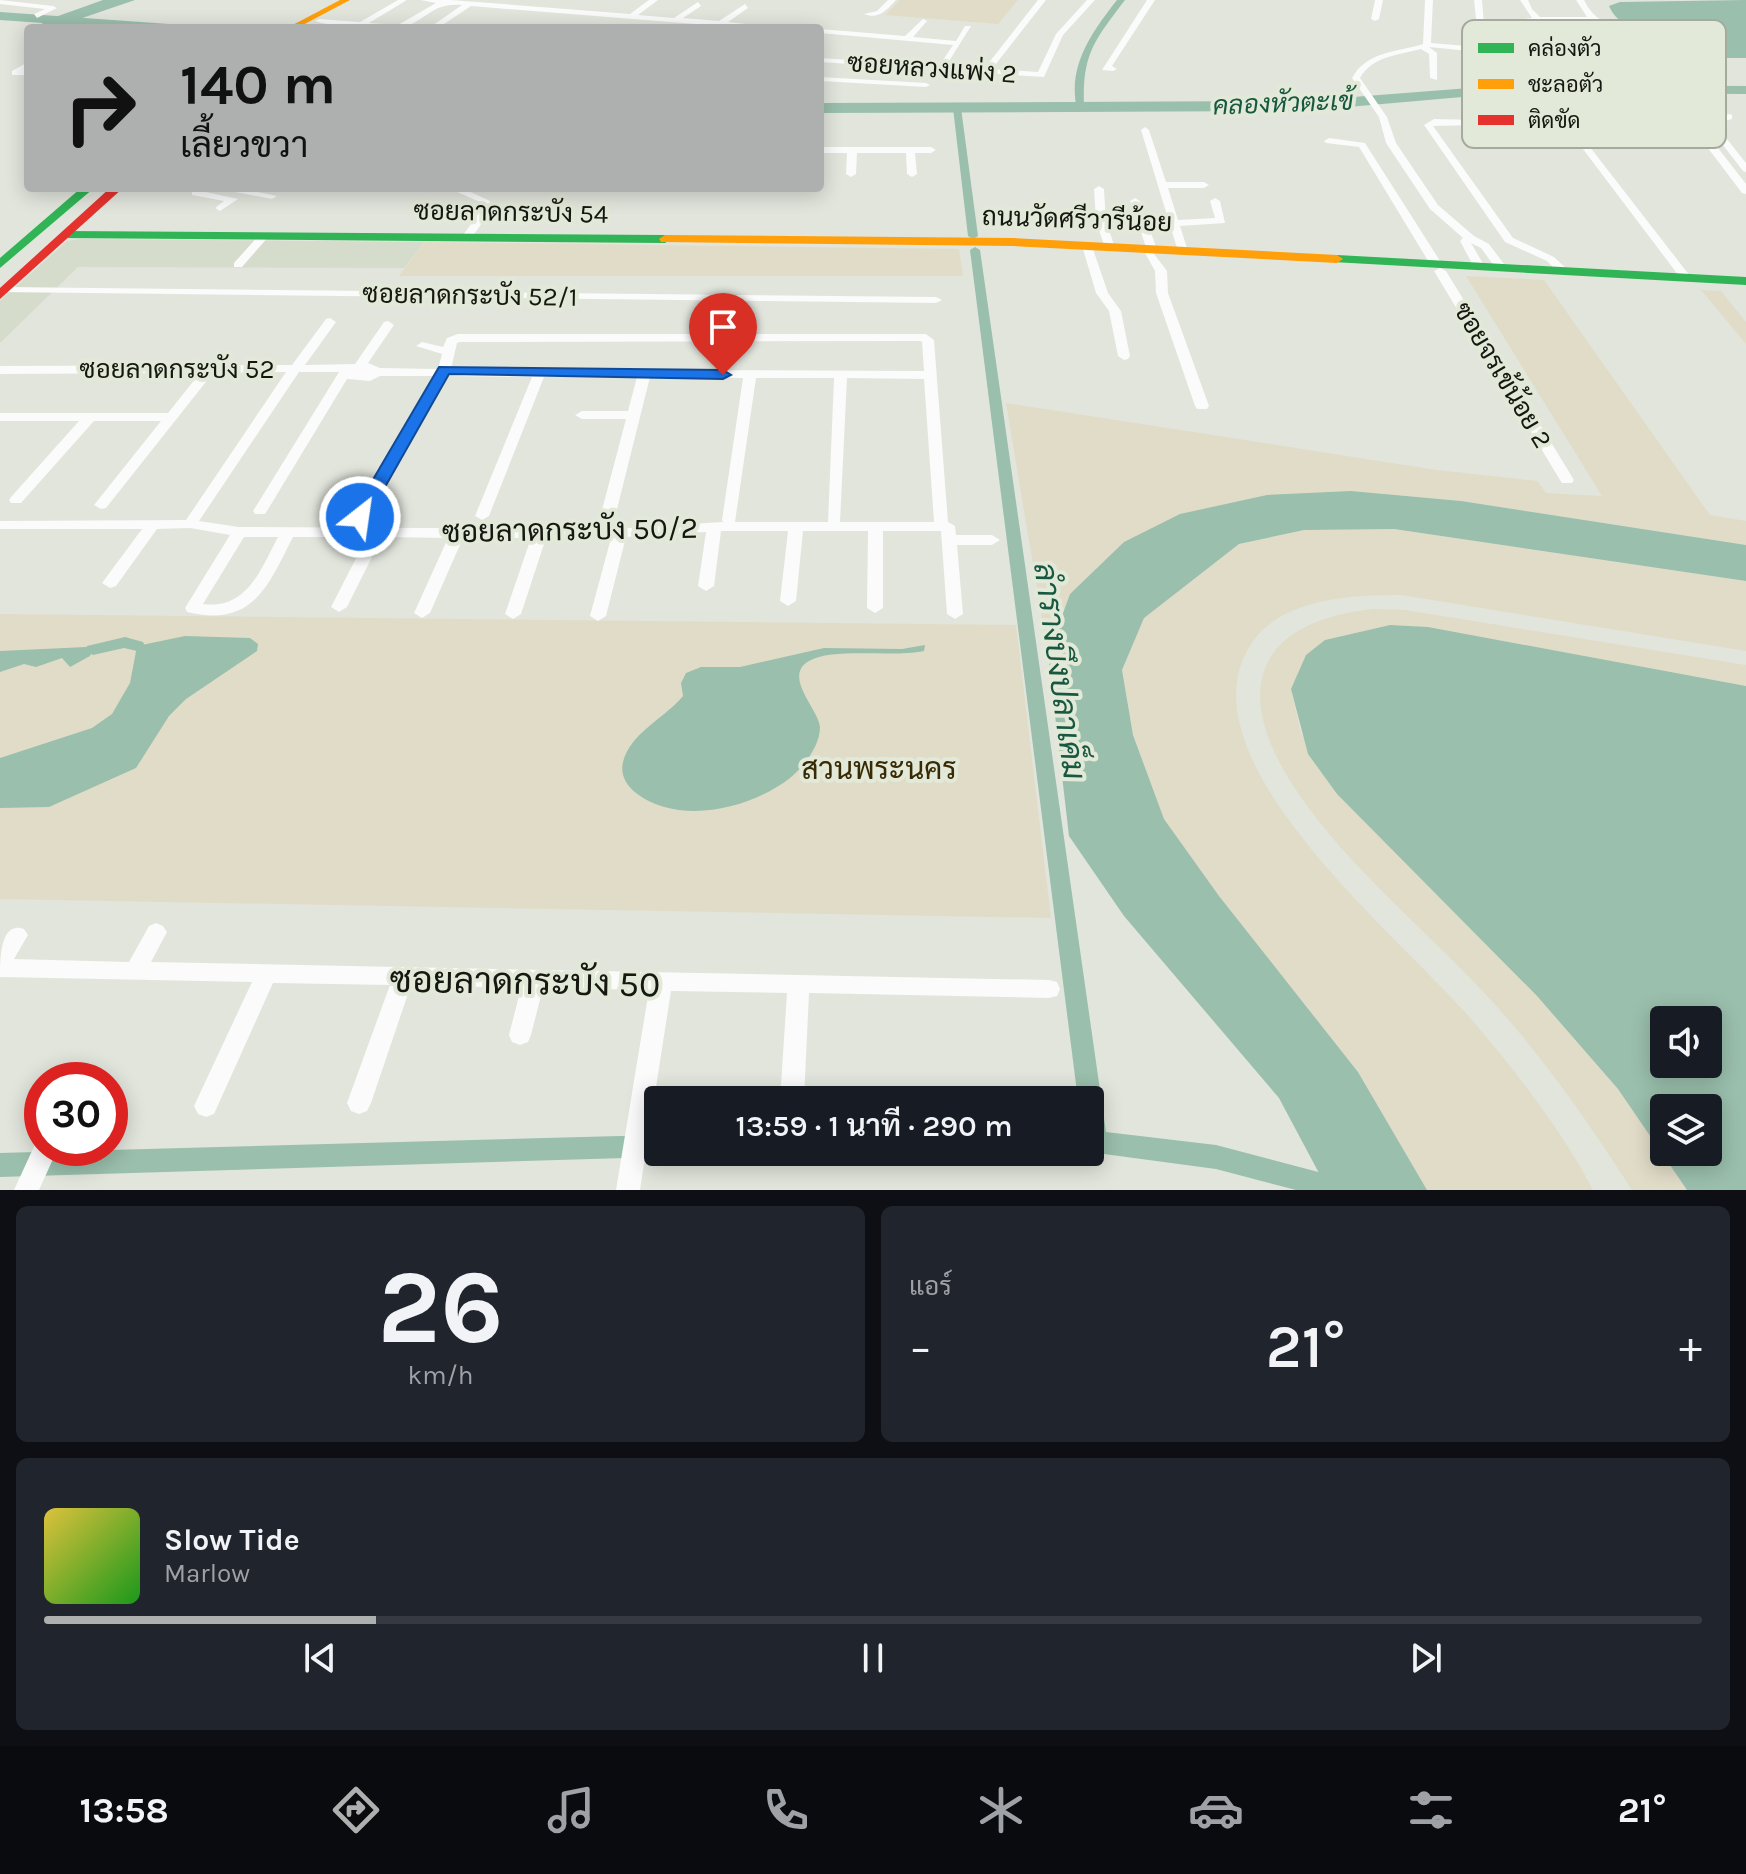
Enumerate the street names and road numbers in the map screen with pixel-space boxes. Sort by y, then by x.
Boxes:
street label: ซอยหลวงแพ่ง 2 [846,47,1018,90]
street label: ซอยลาดกระบัง 54 [413,194,609,230]
street label: ถนนวัดศรีวารีน้อย [981,200,1173,238]
street label: ซอยลาดกระบัง 52/1 [362,277,578,313]
street label: ซอยจรเข้น้อย 2 [1447,296,1559,454]
street label: ซอยลาดกระบัง 52 [79,353,275,385]
street label: ซอยลาดกระบัง 50/2 [442,509,698,550]
street label: ซอยลาดกระบัง 50 [389,959,661,1005]

